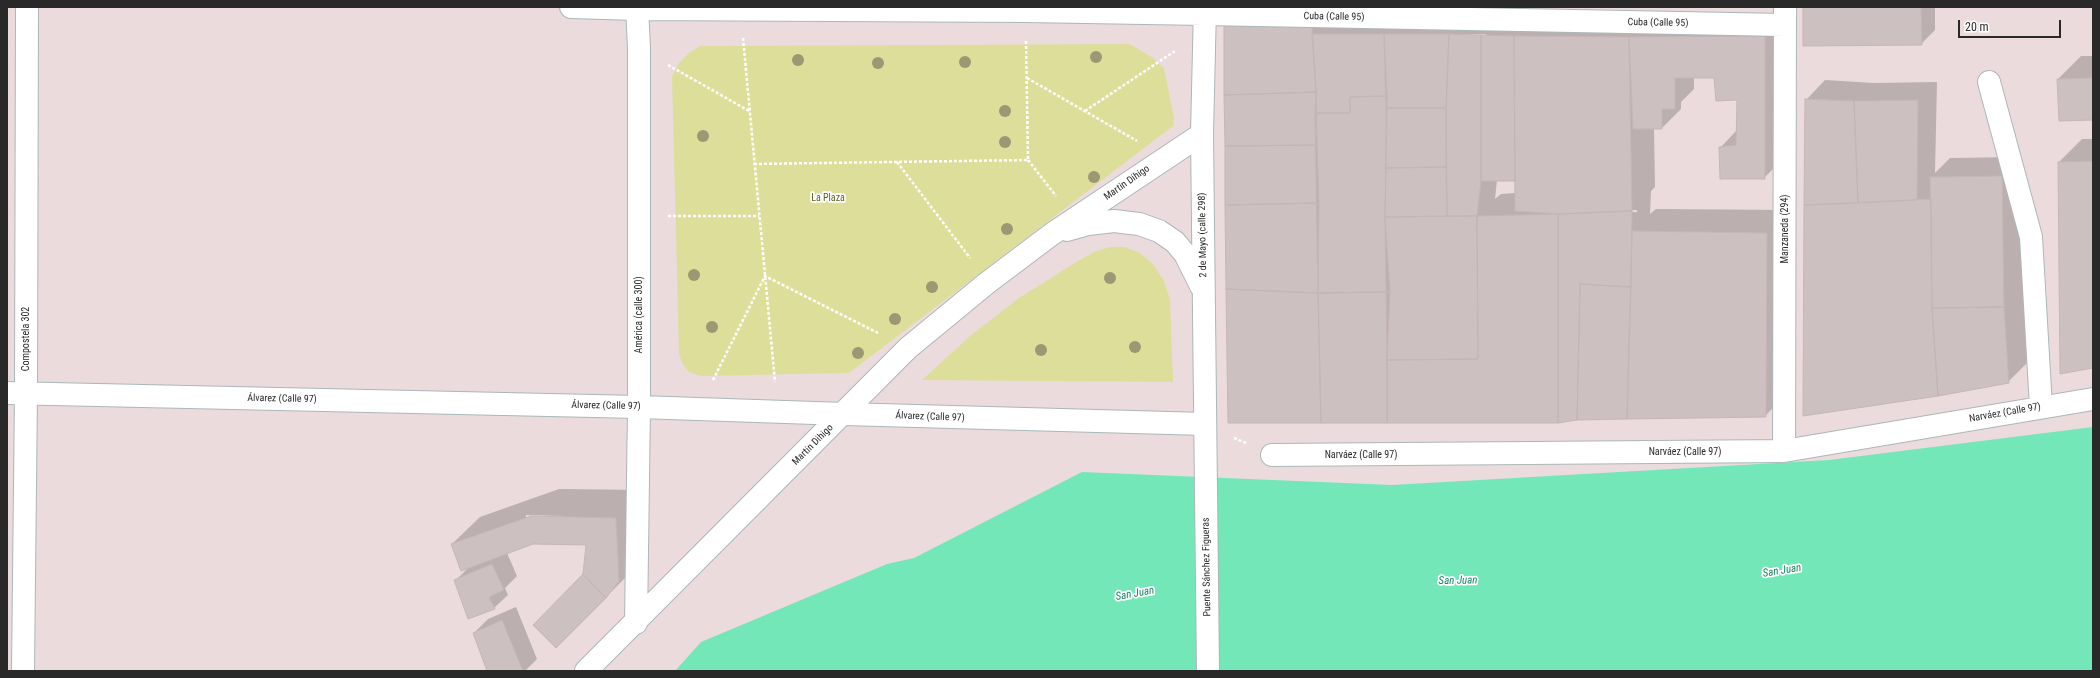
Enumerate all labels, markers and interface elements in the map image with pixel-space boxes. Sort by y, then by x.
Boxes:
street label: Cuba (Calle 95) [1304,10,1364,24]
scale bar [1960,12,2063,38]
street label: Cuba (Calle 95) [1628,16,1688,30]
text: 20 m [1965,20,1989,34]
street label: Martin Dihigo [1102,163,1152,203]
park label: La Plaza [811,192,845,204]
street label: 2 de Mayo (calle 298) [1196,192,1210,278]
street label: Manzaneda (294) [1779,194,1791,264]
street label: América (calle 300) [633,276,645,354]
street label: Compostela 302 [20,307,32,371]
street label: Álvarez (Calle 97) [247,392,317,406]
street label: Álvarez (Calle 97) [571,399,641,413]
street label: Narváez (Calle 97) [1968,401,2042,425]
street label: Álvarez (Calle 97) [895,410,965,424]
street label: Martin Dihigo [790,422,836,468]
street label: Narváez (Calle 97) [1649,446,1721,458]
street label: Narváez (Calle 97) [1325,449,1397,461]
street label: Puente Sánchez Figueras [1200,517,1214,617]
water label: San Juan [1762,561,1802,581]
water label: San Juan [1438,574,1478,588]
water label: San Juan [1115,584,1155,604]

